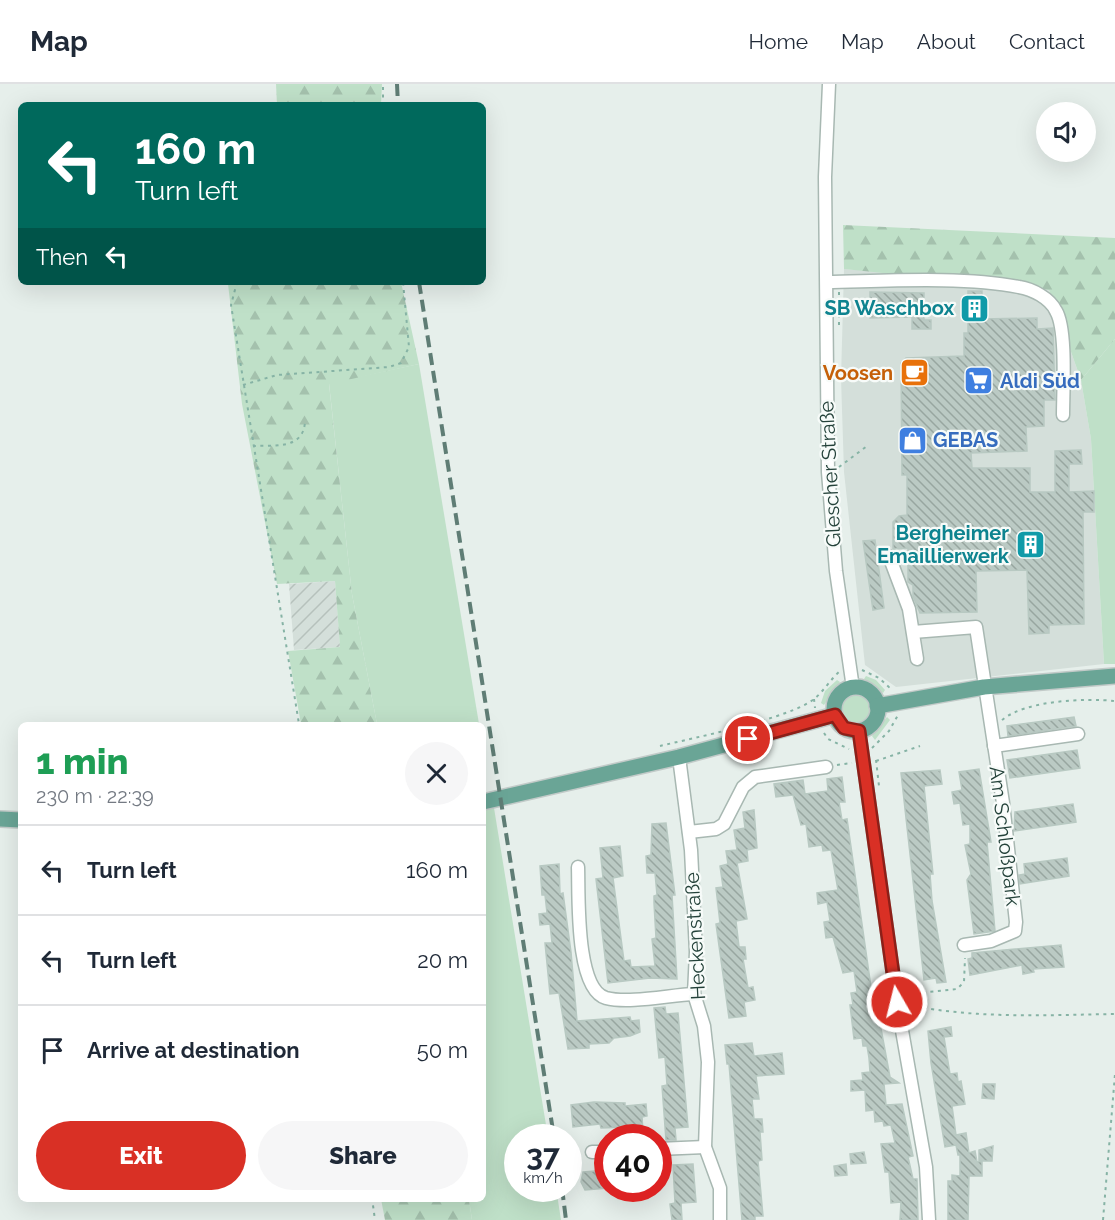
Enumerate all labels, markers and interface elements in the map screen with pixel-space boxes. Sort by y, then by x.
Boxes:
text: Map [30,25,88,58]
text: Home [749,29,808,54]
text: Map [841,29,884,54]
text: About [917,29,976,54]
text: Contact [1009,29,1085,54]
map controls [1036,102,1096,162]
button: sound [1036,102,1096,162]
text: 160 m [135,125,256,174]
icon: left [36,126,114,204]
text: Turn left [135,175,238,206]
icon: left [100,240,133,273]
text: Then [36,244,88,270]
building icon: SB Waschbox [959,292,991,324]
place label: SB Waschbox [824,296,954,320]
cafe icon: Voosen [898,357,930,389]
place label: Voosen [823,361,893,385]
supermarket icon: Aldi Süd [963,365,995,397]
place label: Aldi Süd [1000,369,1080,393]
street label: Glescher Straße [814,400,846,548]
shop icon: GEBAS [896,424,928,456]
place label: GEBAS [933,428,998,452]
place label: Bergheimer Emaillierwerk [877,521,1010,568]
building icon: Bergheimer Emaillierwerk [1014,529,1046,561]
pin [722,713,773,764]
icon: arrive [731,722,764,755]
text: 1 min [36,740,128,782]
button: close [405,742,468,805]
street label: Am Schloßpark [984,765,1026,908]
text: 230 m · 22:39 [36,784,154,808]
icon: left [36,854,69,887]
text: Turn left [87,857,177,883]
text: 160 m [406,857,468,883]
street label: Heckenstraße [680,871,710,1000]
icon: left [36,944,69,977]
text: Turn left [87,947,177,973]
text: 20 m [417,947,468,973]
position arrow [865,970,929,1034]
icon: arrive [36,1034,69,1067]
text: Arrive at destination [87,1037,300,1063]
text: 50 m [417,1037,468,1063]
button: Exit [36,1121,246,1190]
button: Share [258,1121,468,1190]
speed limit sign: 40 [594,1124,672,1202]
text: 37 [526,1138,560,1173]
text: km/h [523,1169,563,1187]

